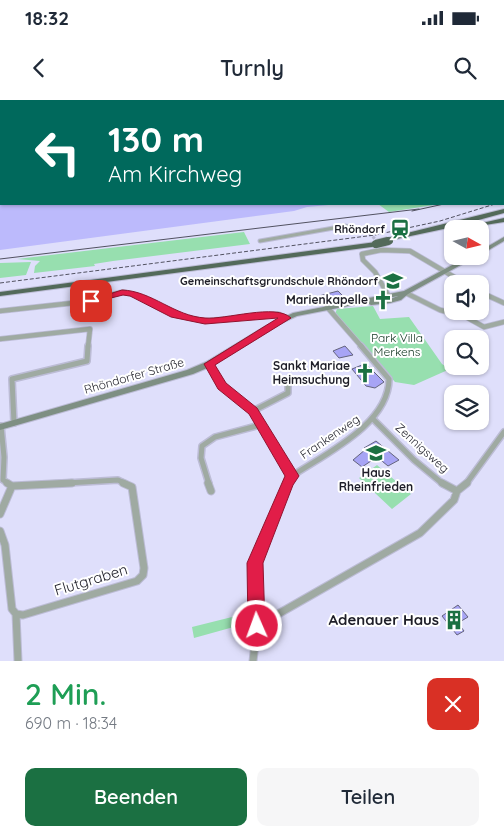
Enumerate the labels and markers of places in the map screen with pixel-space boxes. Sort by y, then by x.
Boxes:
station icon: Rhöndorf [389,218,411,240]
place label: Rhöndorf [334,222,385,236]
school or university icon: Gemeinschaftsgrundschule Rhöndorf [382,270,404,292]
place label: Gemeinschaftsgrundschule Rhöndorf [180,274,378,288]
pin [70,280,112,322]
church icon: Marienkapelle [372,289,394,311]
place label: Marienkapelle [286,292,368,307]
place label: Sankt Mariae Heimsuchung [272,358,350,387]
church icon: Sankt Mariae Heimsuchung [354,362,376,384]
school or university icon: Haus Rheinfrieden [365,442,387,464]
place label: Haus Rheinfrieden [339,465,413,494]
building icon: Adenauer Haus [443,609,465,631]
place label: Adenauer Haus [328,610,439,629]

